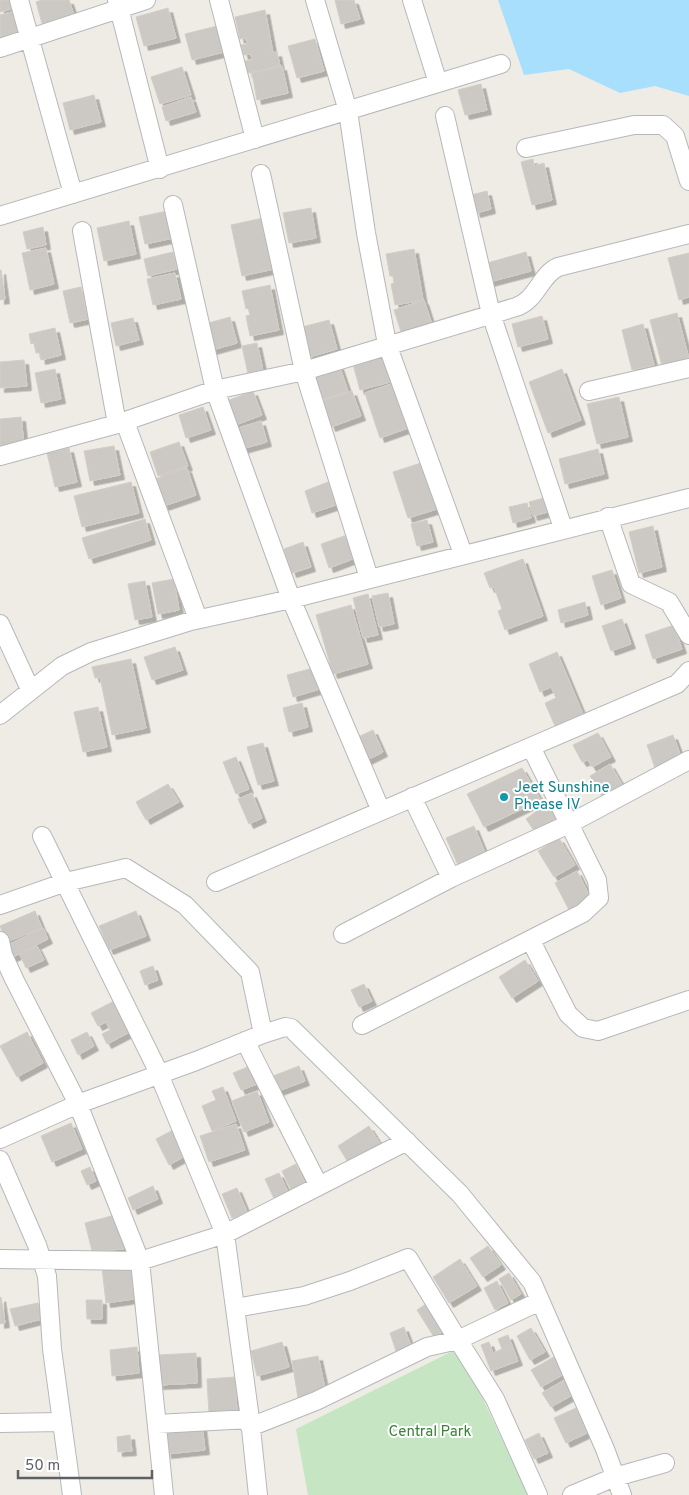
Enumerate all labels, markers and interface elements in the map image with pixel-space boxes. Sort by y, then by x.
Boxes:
place label: Jeet Sunshine Phease IV [514,779,610,815]
marker: Jeet Sunshine Phease IV [498,791,510,803]
park label: Central Park [388,1423,472,1442]
scale bar [18,1448,151,1480]
text: 50 m [25,1457,60,1476]

